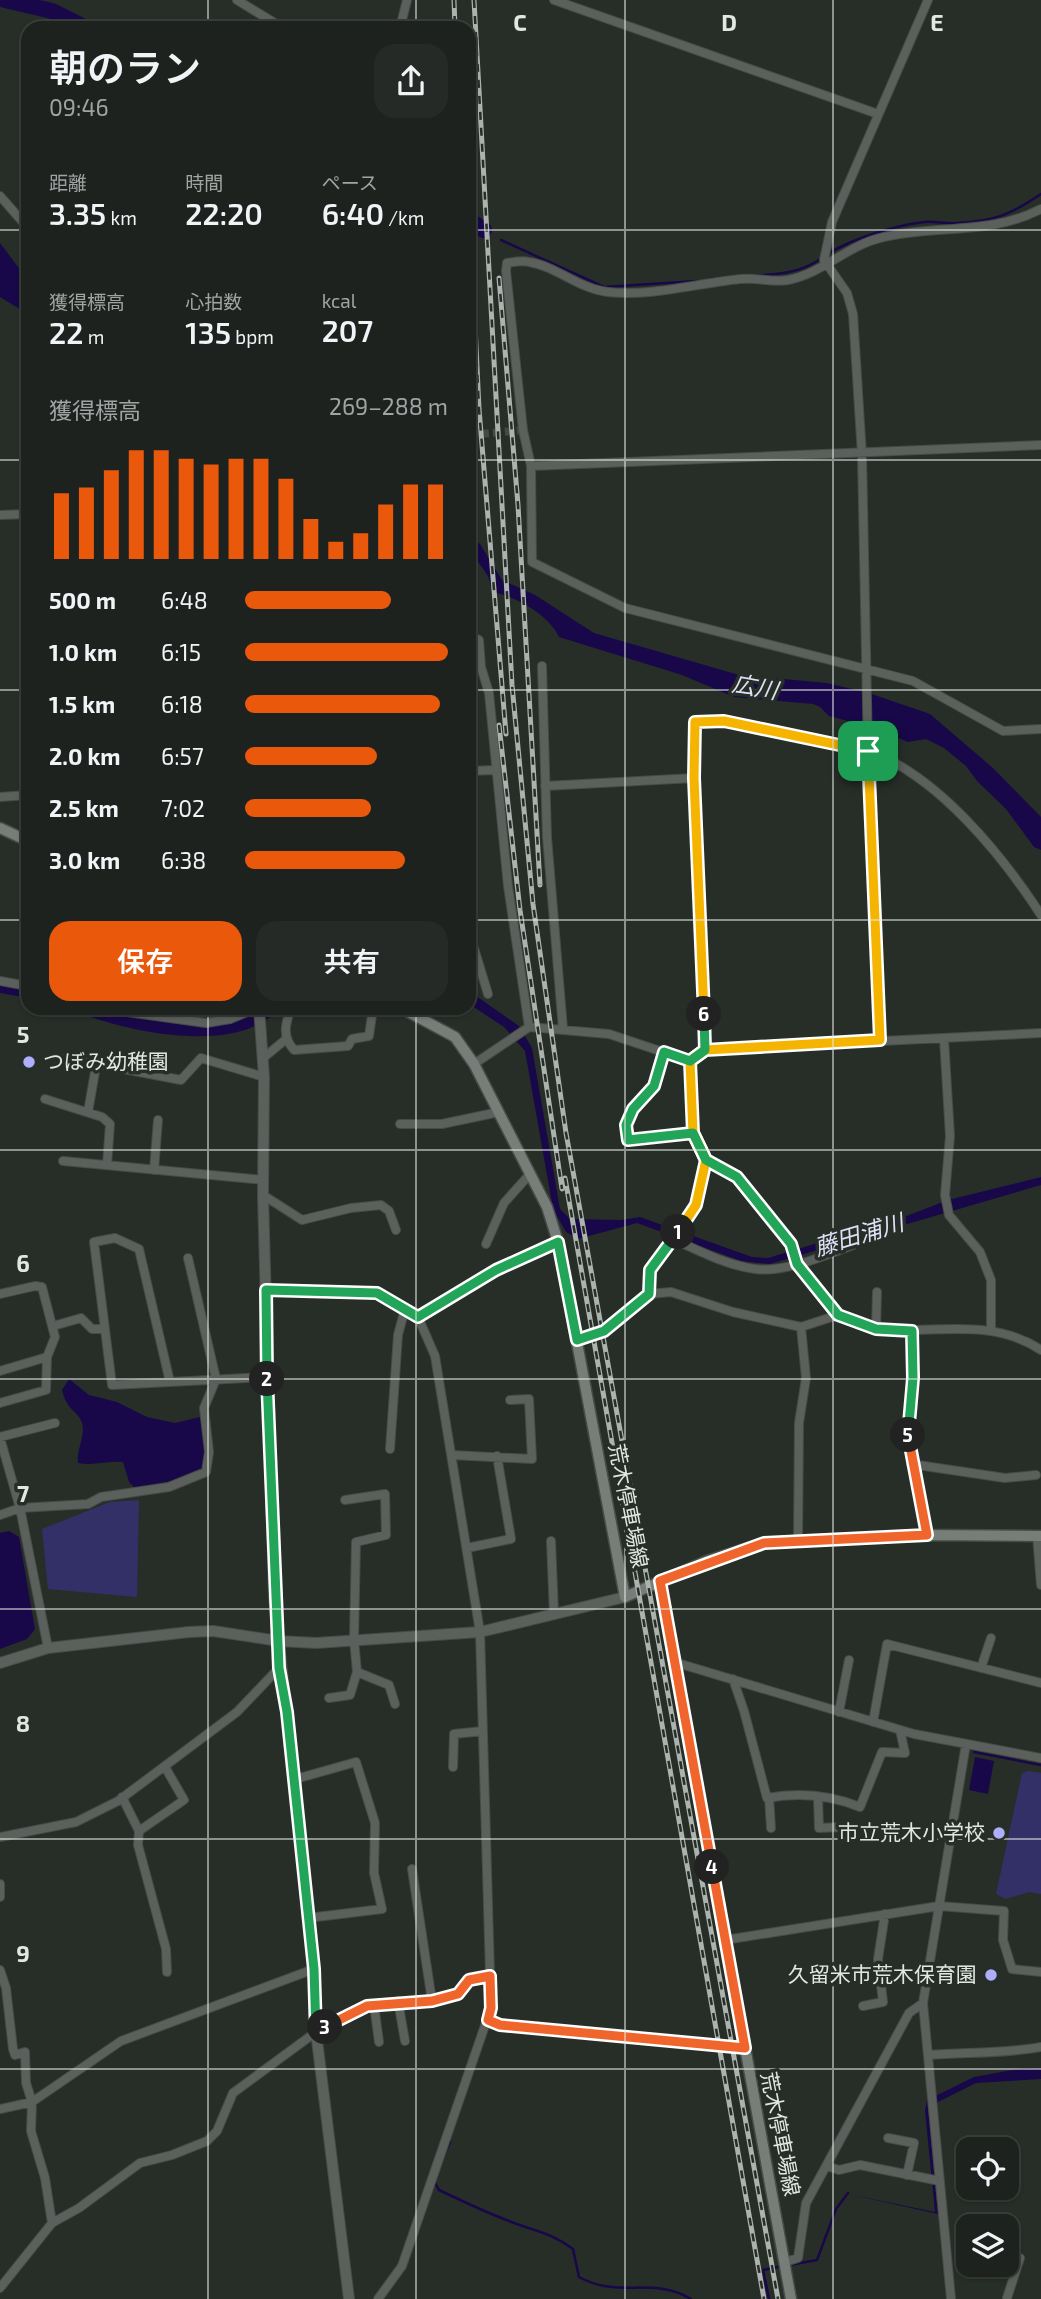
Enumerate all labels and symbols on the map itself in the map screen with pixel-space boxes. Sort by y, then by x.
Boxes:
text: C [513,8,527,36]
text: D [721,8,737,36]
text: E [930,8,944,36]
water label: 広川 [730,668,783,704]
pin [838,721,898,781]
pin: 6 [686,996,722,1032]
text: 5 [17,1020,29,1048]
place label: つぼみ幼稚園 [43,1048,169,1073]
marker: つぼみ幼稚園 [21,1054,37,1070]
water label: 藤田浦川 [811,1206,910,1261]
pin: 1 [660,1214,696,1250]
text: 6 [16,1249,30,1277]
pin: 2 [250,1362,284,1396]
pin: 5 [890,1418,926,1452]
street label: 荒木停車場線 [605,1441,654,1570]
text: 7 [17,1479,29,1507]
text: 8 [16,1709,30,1737]
place label: 市立荒木小学校 [838,1819,985,1844]
marker: 市立荒木小学校 [991,1825,1007,1841]
pin: 4 [694,1850,730,1884]
text: 9 [16,1939,30,1967]
place label: 久留米市荒木保育園 [788,1961,977,1986]
marker: 久留米市荒木保育園 [983,1967,999,1983]
pin: 3 [308,2010,342,2044]
street label: 荒木停車場線 [757,2069,806,2198]

